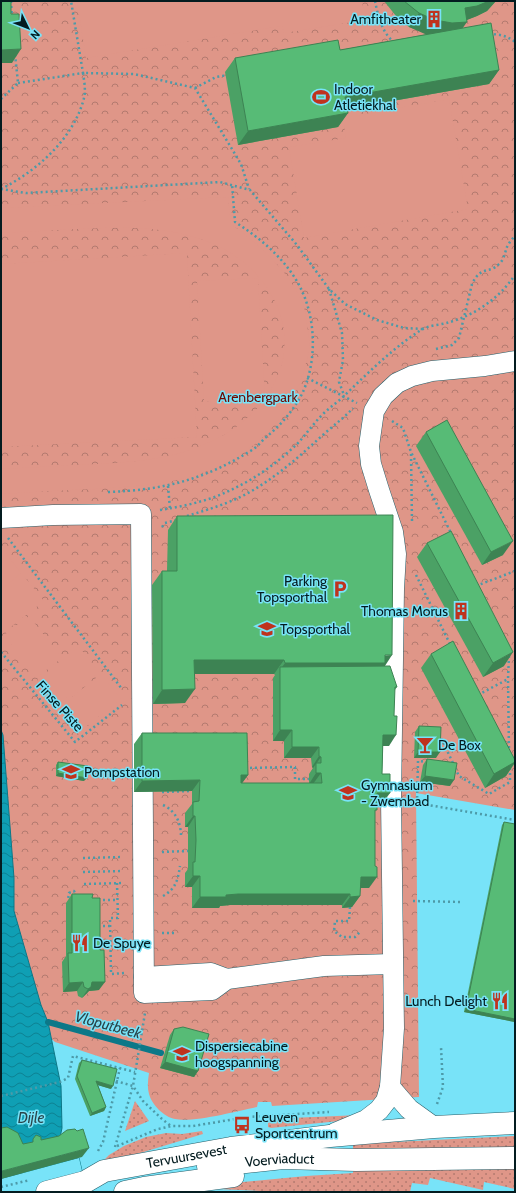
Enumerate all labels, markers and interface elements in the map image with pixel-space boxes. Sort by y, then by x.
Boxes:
north arrow [8,8,48,48]
building icon: Amfitheater [424,9,444,29]
place label: Amfitheater [350,10,422,28]
text: N [28,27,43,42]
place label: Indoor Atletiekhal [334,80,397,114]
sports icon: Indoor Atletiekhal [311,87,331,107]
park label: Arenbergpark [218,388,298,406]
place label: Parking Topsporthal [257,572,328,606]
parking icon: Parking Topsporthal [330,579,350,599]
building icon: Thomas Morus [451,601,471,621]
place label: Thomas Morus [361,602,448,620]
school or university icon: Topsporthal [257,619,277,639]
place label: Topsporthal [280,620,351,638]
street label: Finse Piste [32,677,88,735]
bar icon: De Box [415,735,435,755]
place label: De Box [438,736,481,754]
school or university icon: Pompstation [61,762,81,782]
place label: Pompstation [84,763,160,781]
place label: Gymnasium - Zwembad [361,776,432,810]
school or university icon: Gymnasium - Zwembad [338,783,358,803]
restaurant icon: De Spuye [70,933,90,953]
place label: De Spuye [93,934,151,952]
restaurant icon: Lunch Delight [490,991,510,1011]
place label: Lunch Delight [405,992,487,1010]
water label: Vloputbeek [73,1008,144,1043]
place label: Dispersiecabine hoogspanning [195,1037,288,1071]
school or university icon: Dispersiecabine hoogspanning [172,1044,192,1064]
place label: Leuven Sportcentrum [255,1108,338,1142]
water label: Dijle [18,1109,44,1127]
bus stop icon: Leuven Sportcentrum [232,1115,252,1135]
street label: Tervuursevest [145,1140,228,1172]
street label: Voerviaduct [244,1149,315,1171]

